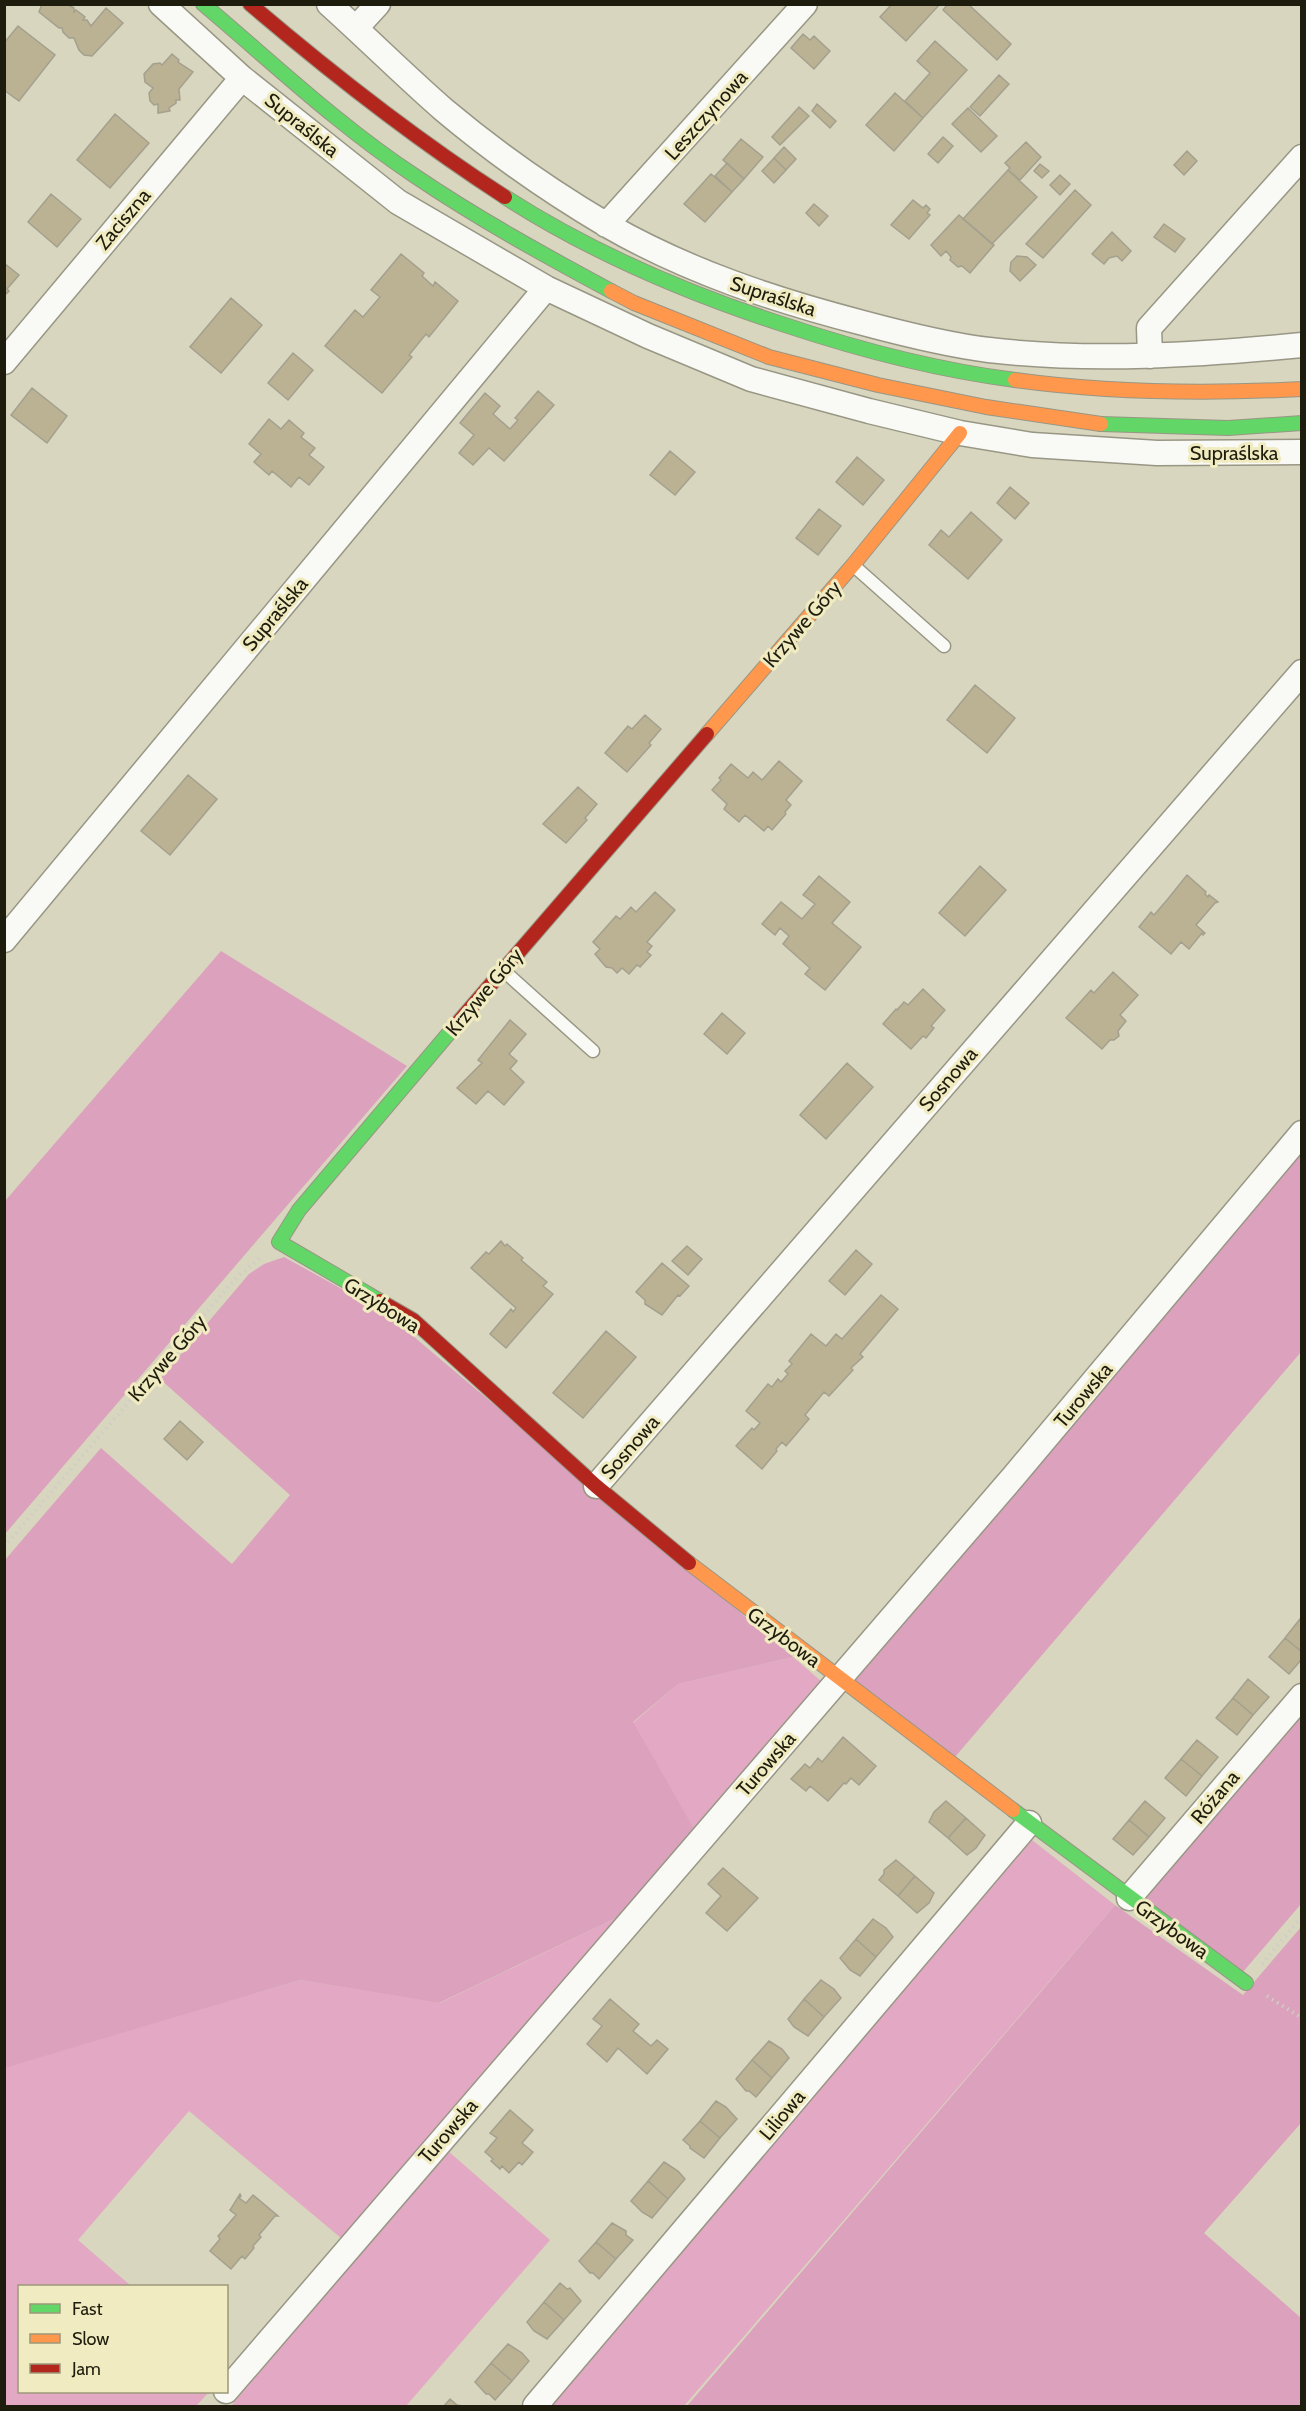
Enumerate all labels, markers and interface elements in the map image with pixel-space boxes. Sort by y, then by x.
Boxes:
street label: Leszczynowa [660,65,753,165]
street label: Supraślska [260,88,344,162]
street label: Zaciszna [91,183,156,254]
street label: Supraślska [727,271,819,321]
street label: Supraślska [1190,441,1279,465]
street label: Supraślska [237,572,313,656]
street label: Krzywe Góry [758,576,846,672]
street label: Krzywe Góry [440,943,528,1041]
street label: Sosnowa [914,1042,983,1116]
street label: Grzybowa [340,1272,425,1338]
street label: Krzywe Góry [123,1310,211,1406]
street label: Turowska [1049,1357,1117,1432]
street label: Sosnowa [596,1410,665,1484]
street label: Grzybowa [743,1602,826,1672]
street label: Turowska [731,1727,801,1801]
street label: Różana [1186,1765,1245,1829]
street label: Grzybowa [1130,1894,1214,1964]
street label: Liliowa [754,2085,810,2145]
street label: Turowska [413,2094,483,2168]
legend [18,2285,228,2393]
text: Fast [72,2298,103,2320]
text: Slow [72,2328,109,2350]
text: Jam [71,2358,101,2380]

